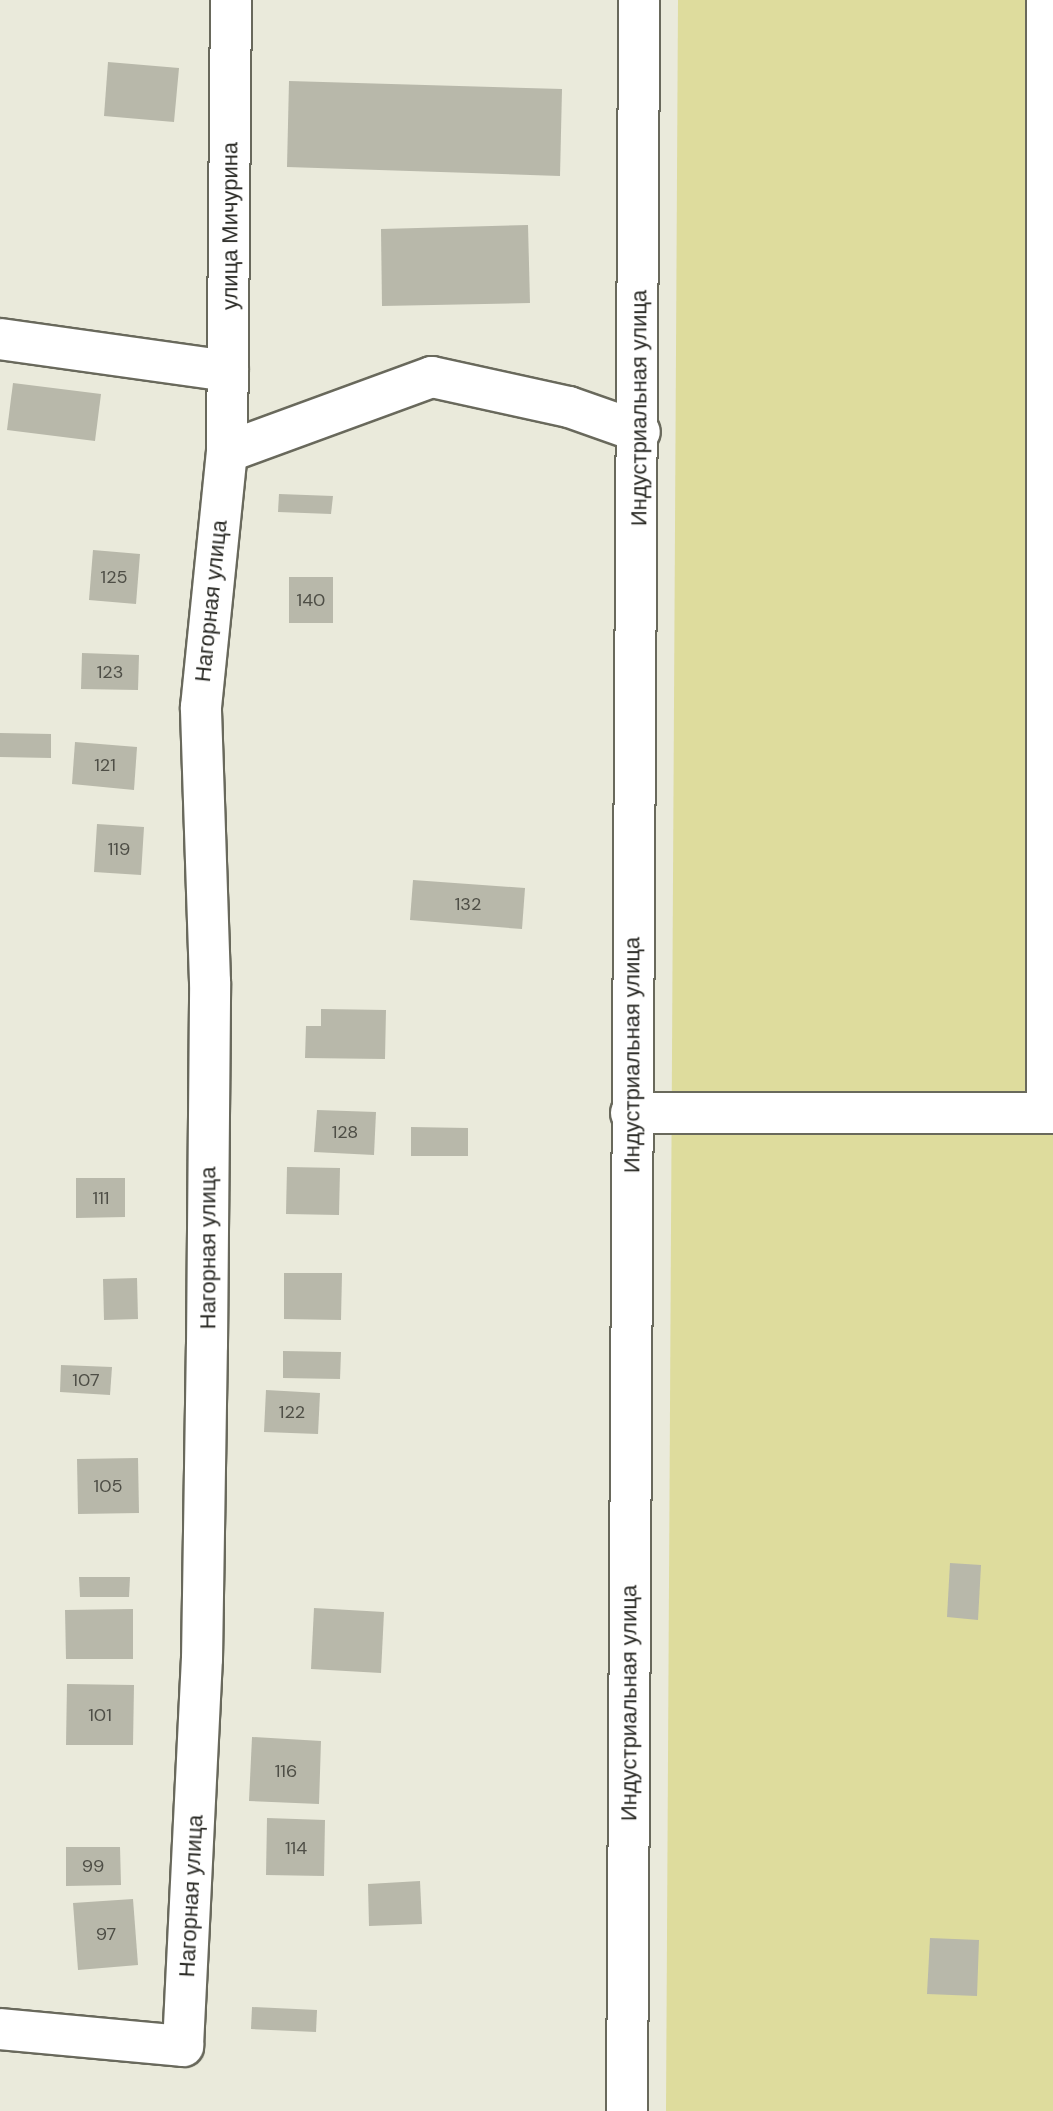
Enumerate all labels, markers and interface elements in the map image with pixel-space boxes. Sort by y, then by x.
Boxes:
street label: улица Мичурина [217,142,243,310]
street label: Индустриальная улица [626,290,652,526]
street label: Нагорная улица [189,519,233,683]
house number: 125 [101,566,127,588]
house number: 140 [297,589,325,611]
house number: 123 [97,661,123,683]
house number: 121 [94,754,116,776]
house number: 119 [108,838,130,860]
house number: 132 [455,893,481,915]
street label: Индустриальная улица [619,937,645,1173]
house number: 128 [332,1121,358,1143]
street label: Нагорная улица [195,1167,221,1329]
house number: 111 [93,1187,109,1209]
house number: 107 [72,1369,100,1391]
house number: 122 [279,1401,305,1423]
house number: 105 [94,1475,122,1497]
street label: Индустриальная улица [616,1585,642,1821]
house number: 101 [88,1704,112,1726]
house number: 116 [275,1760,297,1782]
street label: Нагорная улица [174,1814,208,1978]
house number: 114 [285,1837,307,1859]
house number: 99 [82,1855,104,1877]
house number: 97 [96,1923,116,1945]

